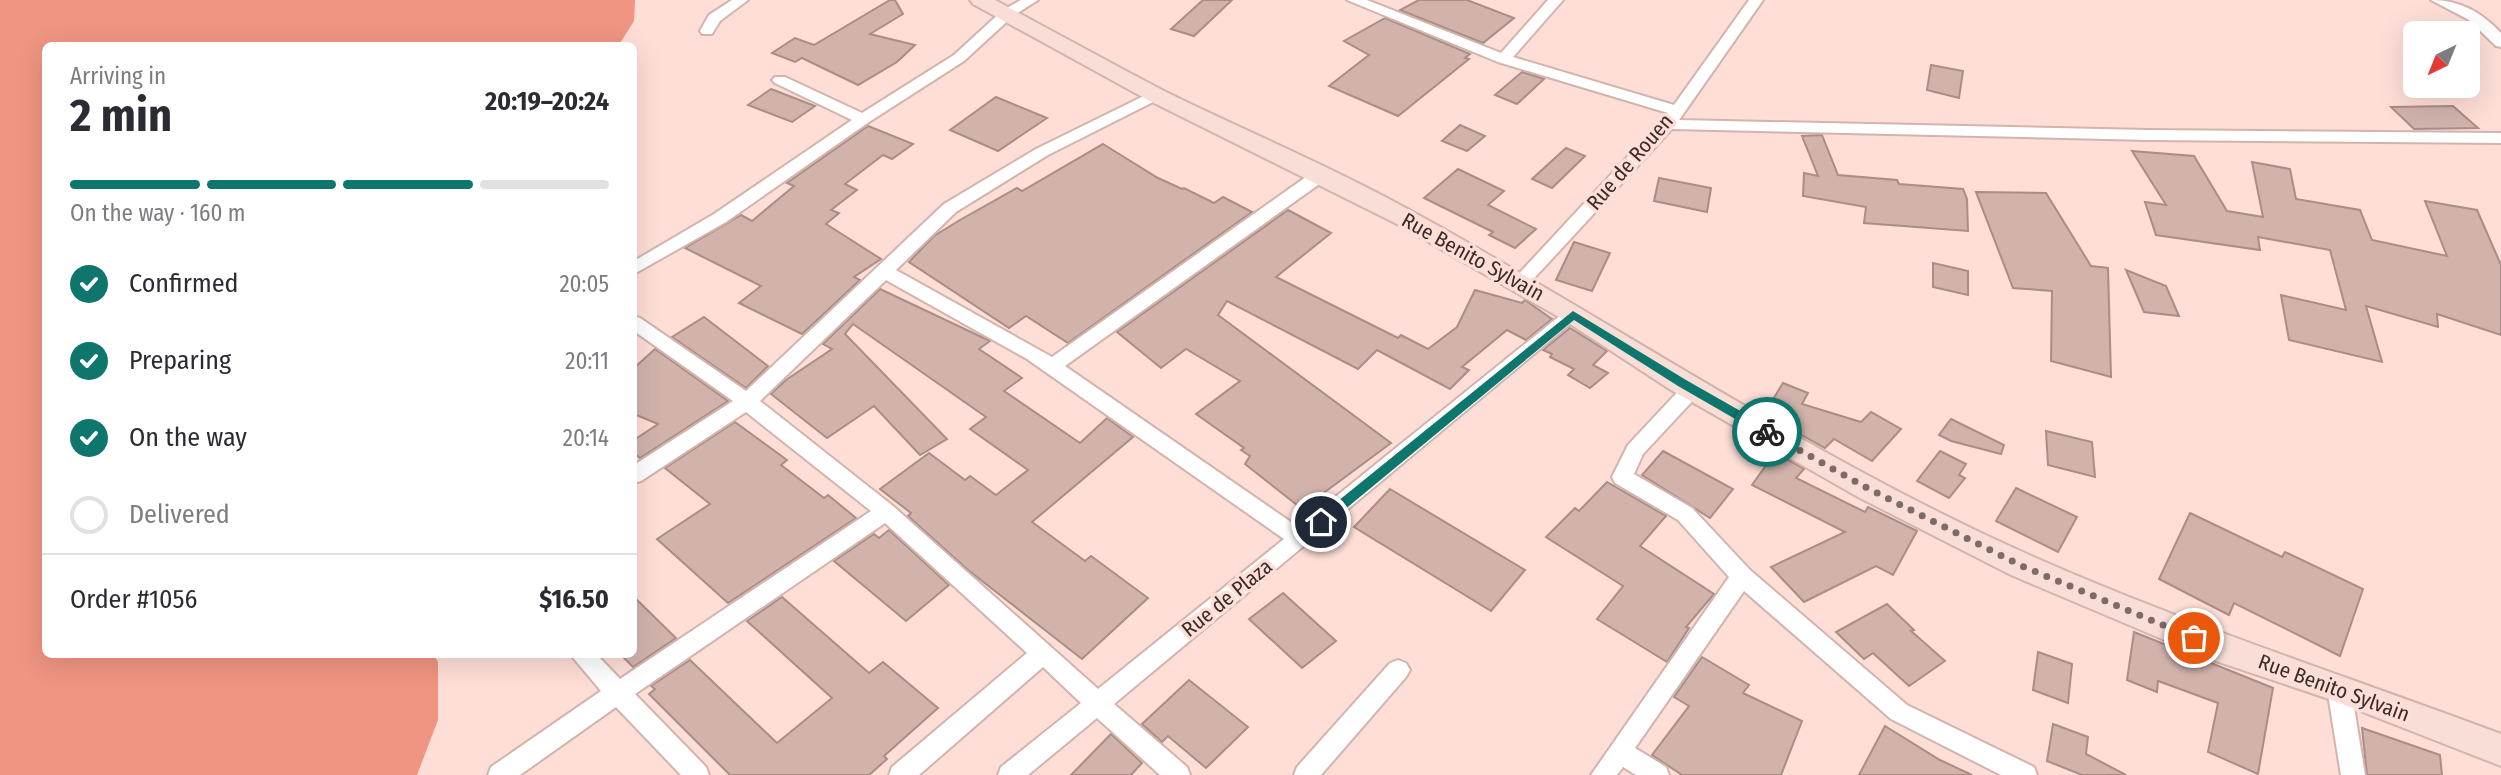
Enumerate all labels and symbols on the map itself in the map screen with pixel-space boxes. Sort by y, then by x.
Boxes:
north arrow [2403,21,2480,98]
street label: Rue de Rouen [1581,109,1679,215]
street label: Rue Benito Sylvain [1397,207,1549,307]
courier [1732,397,1802,467]
pin [1291,492,1351,552]
street label: Rue de Plaza [1176,554,1278,642]
pin [2164,608,2224,668]
street label: Rue Benito Sylvain [2255,649,2413,727]

